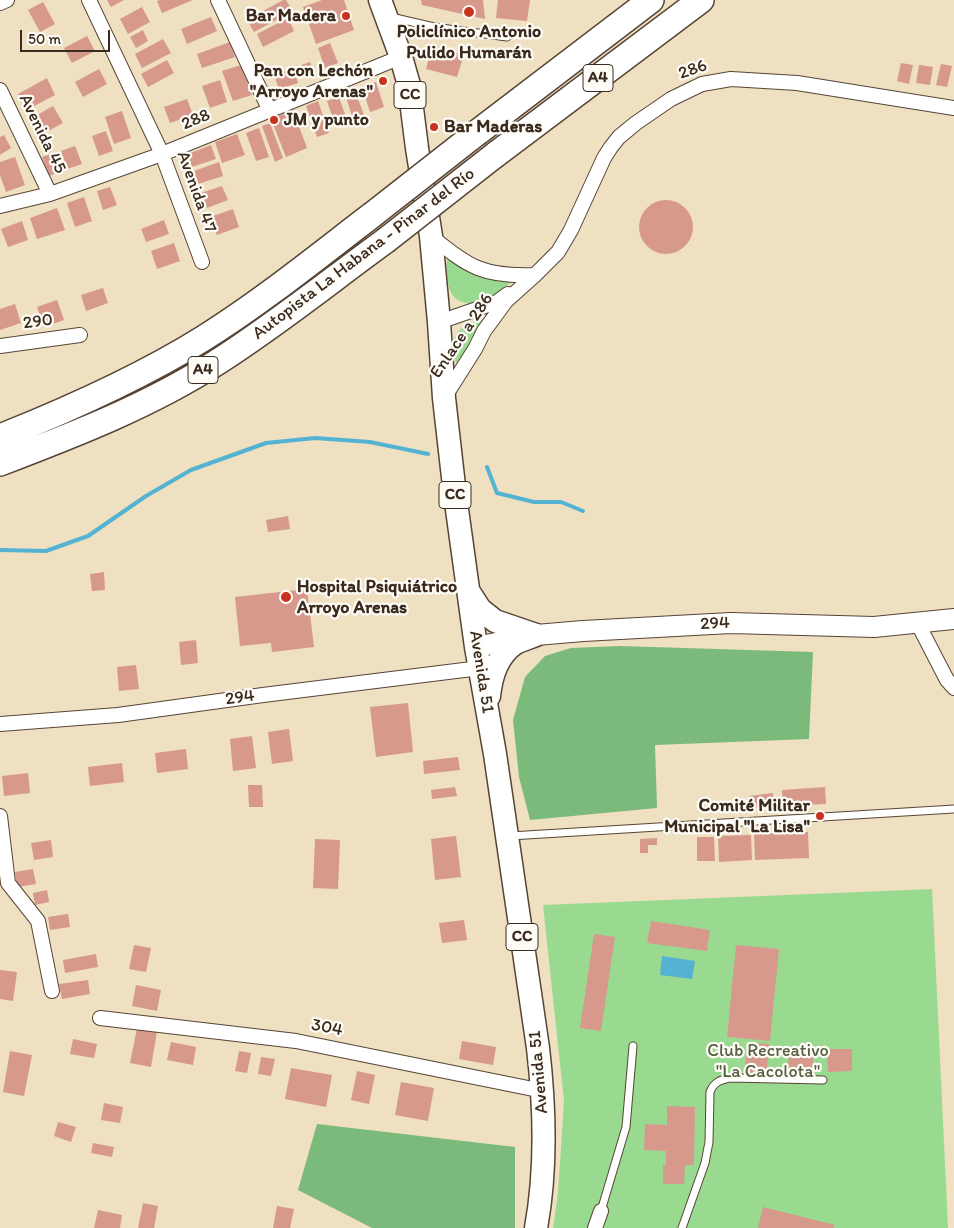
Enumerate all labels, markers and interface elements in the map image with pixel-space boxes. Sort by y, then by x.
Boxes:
place label: Bar Madera [246,5,336,27]
marker: Policlínico Antonio Pulido Humarán [462,5,476,19]
marker: Bar Madera [340,10,352,22]
scale bar [22,20,112,52]
place label: Policlínico Antonio Pulido Humarán [397,21,541,64]
text: 50 m [28,30,61,48]
street label: 286 [676,55,710,85]
place label: Pan con Lechón "Arroyo Arenas" [250,60,373,102]
road number: A4 [583,64,613,92]
marker: Pan con Lechón "Arroyo Arenas" [377,75,389,87]
road number: CC [394,82,426,108]
street label: Avenida 45 [13,91,71,177]
street label: 288 [178,105,214,135]
place label: JM y punto [284,109,369,131]
marker: JM y punto [268,114,280,126]
place label: Bar Maderas [444,116,542,138]
marker: Bar Maderas [428,121,440,133]
street label: Avenida 47 [171,148,221,236]
street label: Autopista La Habana - Pinar del Río [249,163,479,345]
street label: Enlace a 286 [426,289,498,383]
street label: 290 [22,309,54,335]
road number: A4 [188,356,218,384]
road number: CC [439,482,471,508]
place label: Hospital Psiquiátrico Arroyo Arenas [297,576,457,618]
marker: Hospital Psiquiátrico Arroyo Arenas [279,590,293,604]
street label: 294 [700,612,730,636]
street label: Avenida 51 [464,629,498,715]
street label: 294 [224,685,256,711]
place label: Comité Militar Municipal "La Lisa" [664,795,810,838]
marker: Comité Militar Municipal "La Lisa" [814,810,826,822]
road number: CC [506,924,538,950]
street label: 304 [309,1014,345,1042]
street label: Avenida 51 [525,1030,553,1114]
park label: Club Recreativo "La Cacolota" [707,1040,829,1082]

